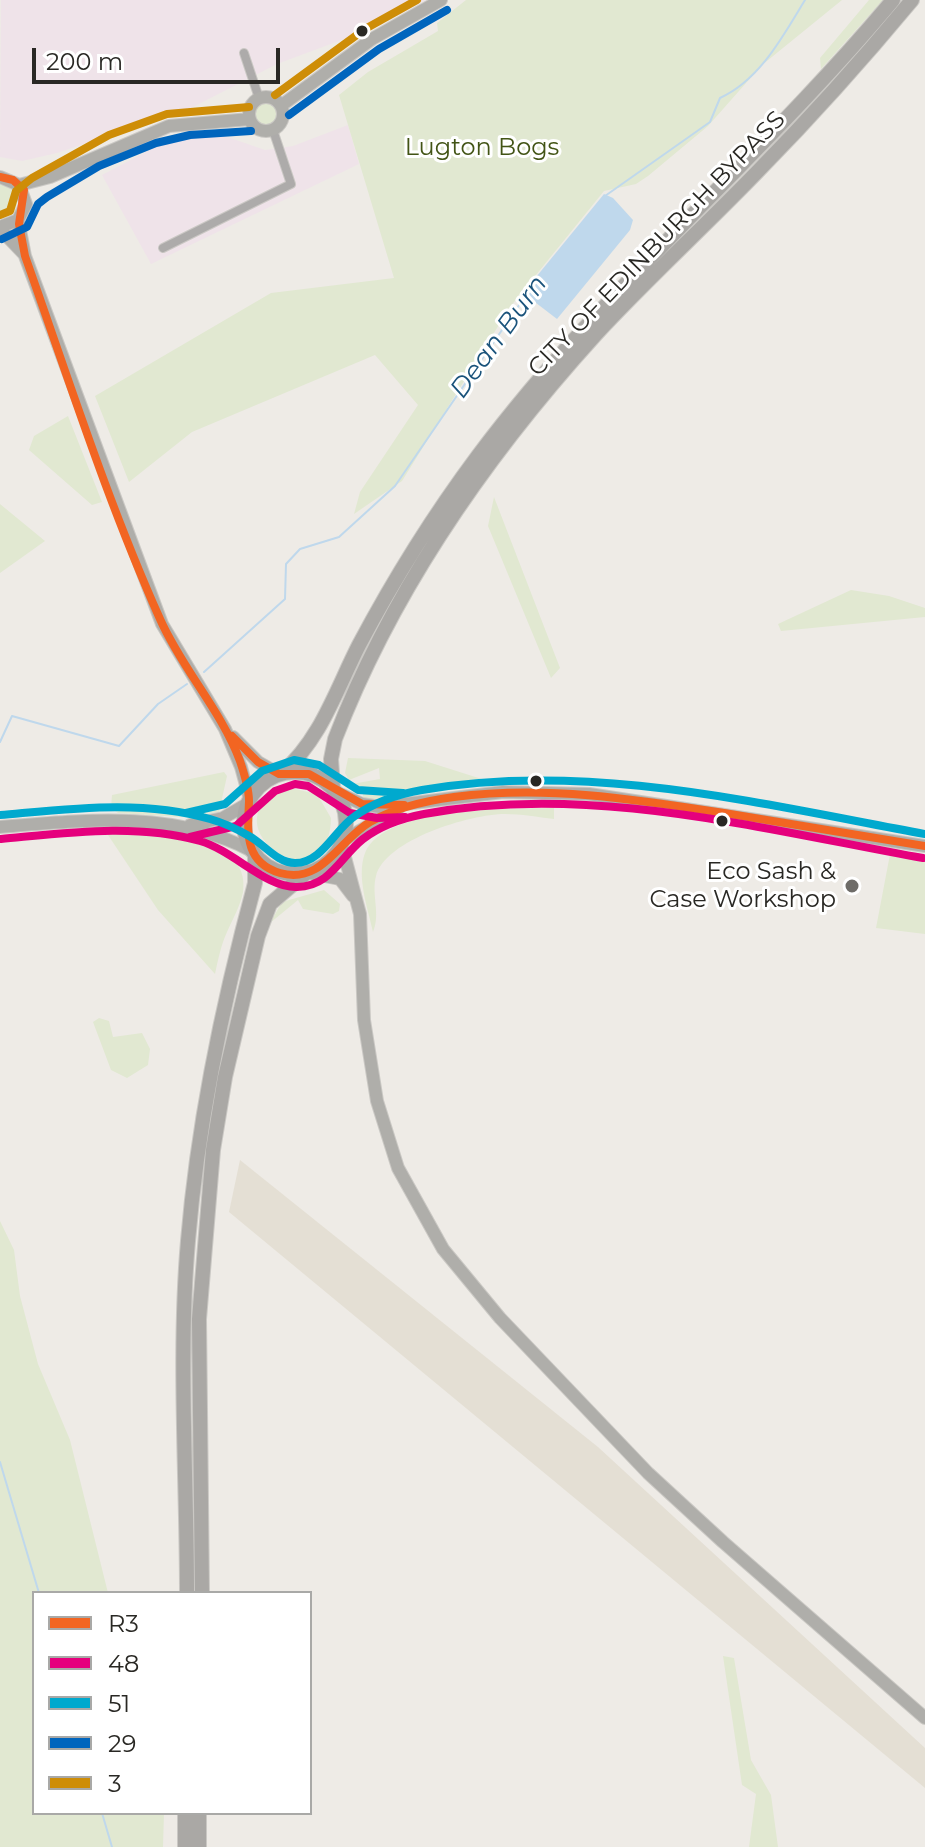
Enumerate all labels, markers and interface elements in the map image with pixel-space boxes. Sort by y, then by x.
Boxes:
unlabelled marker [354,23,370,39]
scale bar [36,32,284,82]
text: 200 m [46,47,123,76]
street label: CITY OF EDINBURGH BYPASS [523,105,791,383]
park label: Lugton Bogs [405,134,559,162]
water label: Dean Burn [444,270,554,404]
unlabelled marker [528,773,544,789]
unlabelled marker [714,813,730,829]
place label: Eco Sash & Case Workshop [649,858,836,914]
marker: Eco Sash & Case Workshop [843,877,861,895]
legend [32,1591,312,1815]
text: R3 [108,1609,139,1638]
text: 48 [108,1649,139,1678]
text: 51 [108,1689,130,1718]
text: 29 [108,1729,136,1758]
text: 3 [108,1769,122,1798]

